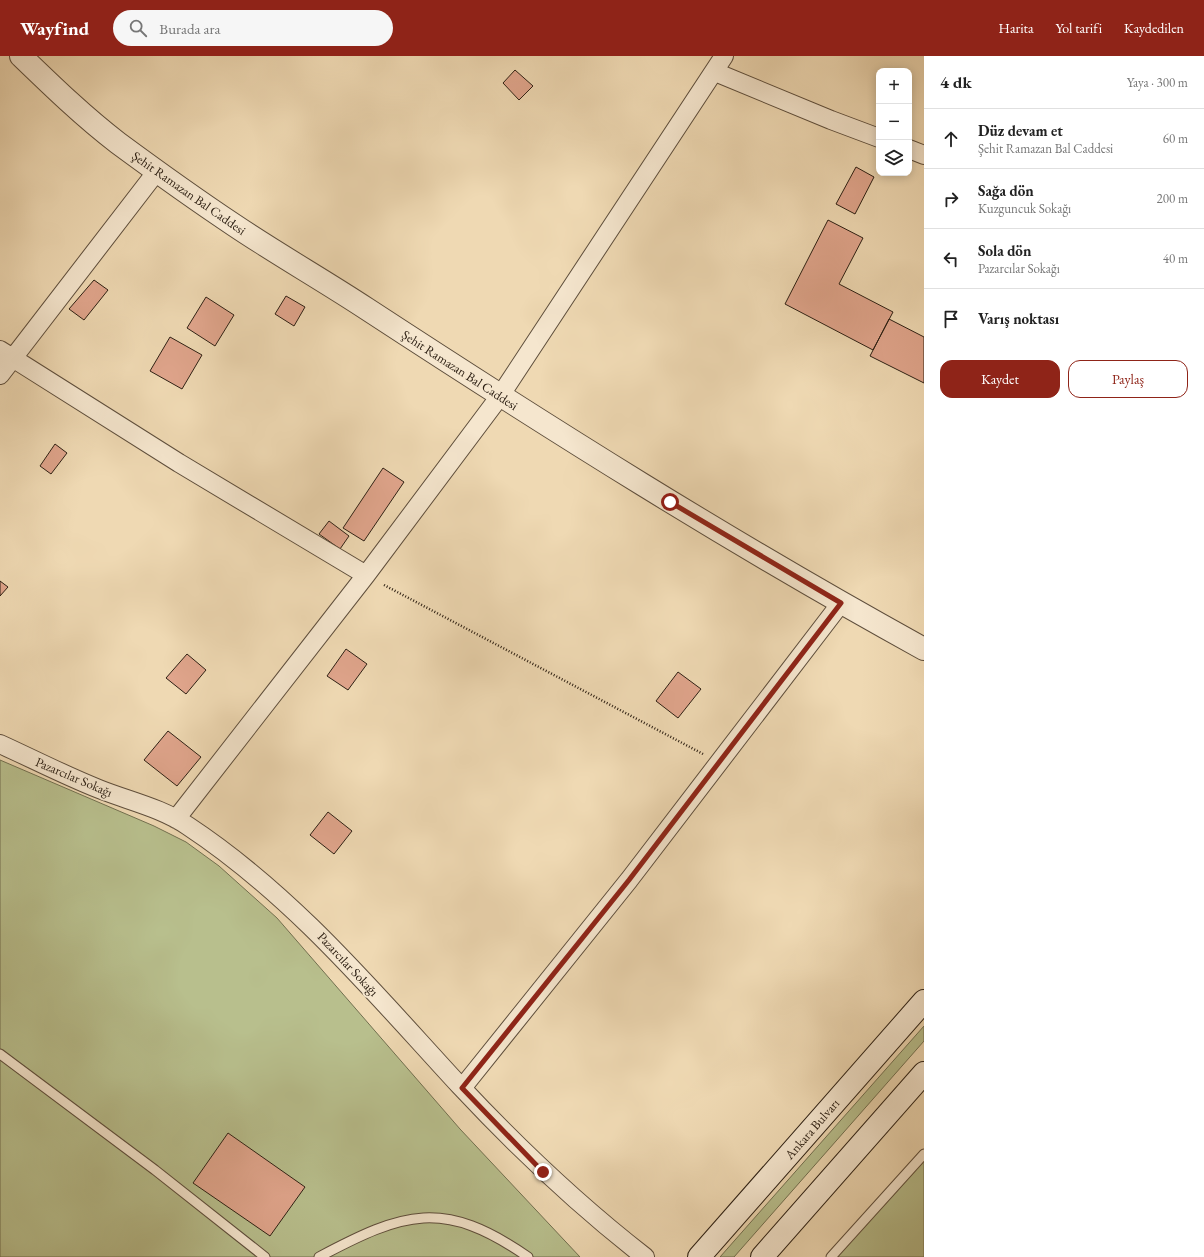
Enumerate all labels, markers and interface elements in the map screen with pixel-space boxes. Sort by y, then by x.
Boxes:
search box [113,10,393,46]
text: Wayfind [20,16,89,41]
icon: search [127,17,149,39]
text: Burada ara [159,19,221,38]
text: Harita [999,19,1034,37]
text: Yol tarifi [1056,19,1102,37]
text: Kaydedilen [1124,19,1184,37]
map controls [876,68,912,176]
button: + [876,68,912,104]
text: 4 dk [940,71,972,93]
text: Yaya · 300 m [1127,74,1188,91]
button: − [876,104,912,140]
text: Düz devam et [978,121,1063,140]
icon: ahead [940,128,962,150]
text: 60 m [1163,130,1188,147]
button: layers [876,140,912,176]
text: Şehit Ramazan Bal Caddesi [978,140,1113,157]
street label: Şehit Ramazan Bal Caddesi [129,147,249,239]
text: Sağa dön [978,181,1034,200]
icon: right [940,188,962,210]
text: 200 m [1157,190,1188,207]
text: Kuzguncuk Sokağı [978,200,1071,217]
text: Sola dön [978,241,1031,260]
icon: left [940,248,962,270]
text: 40 m [1163,250,1188,267]
text: Pazarcılar Sokağı [978,260,1060,277]
icon: arrive [940,308,962,330]
text: Varış noktası [978,309,1059,328]
street label: Şehit Ramazan Bal Caddesi [399,326,521,414]
button: Kaydet [940,360,1060,398]
button: Paylaş [1068,360,1188,398]
route start [661,493,679,511]
street label: Pazarcılar Sokağı [33,753,115,801]
street label: Pazarcılar Sokağı [314,928,382,1000]
street label: Ankara Bulvarı [780,1095,843,1164]
route end [534,1163,552,1181]

